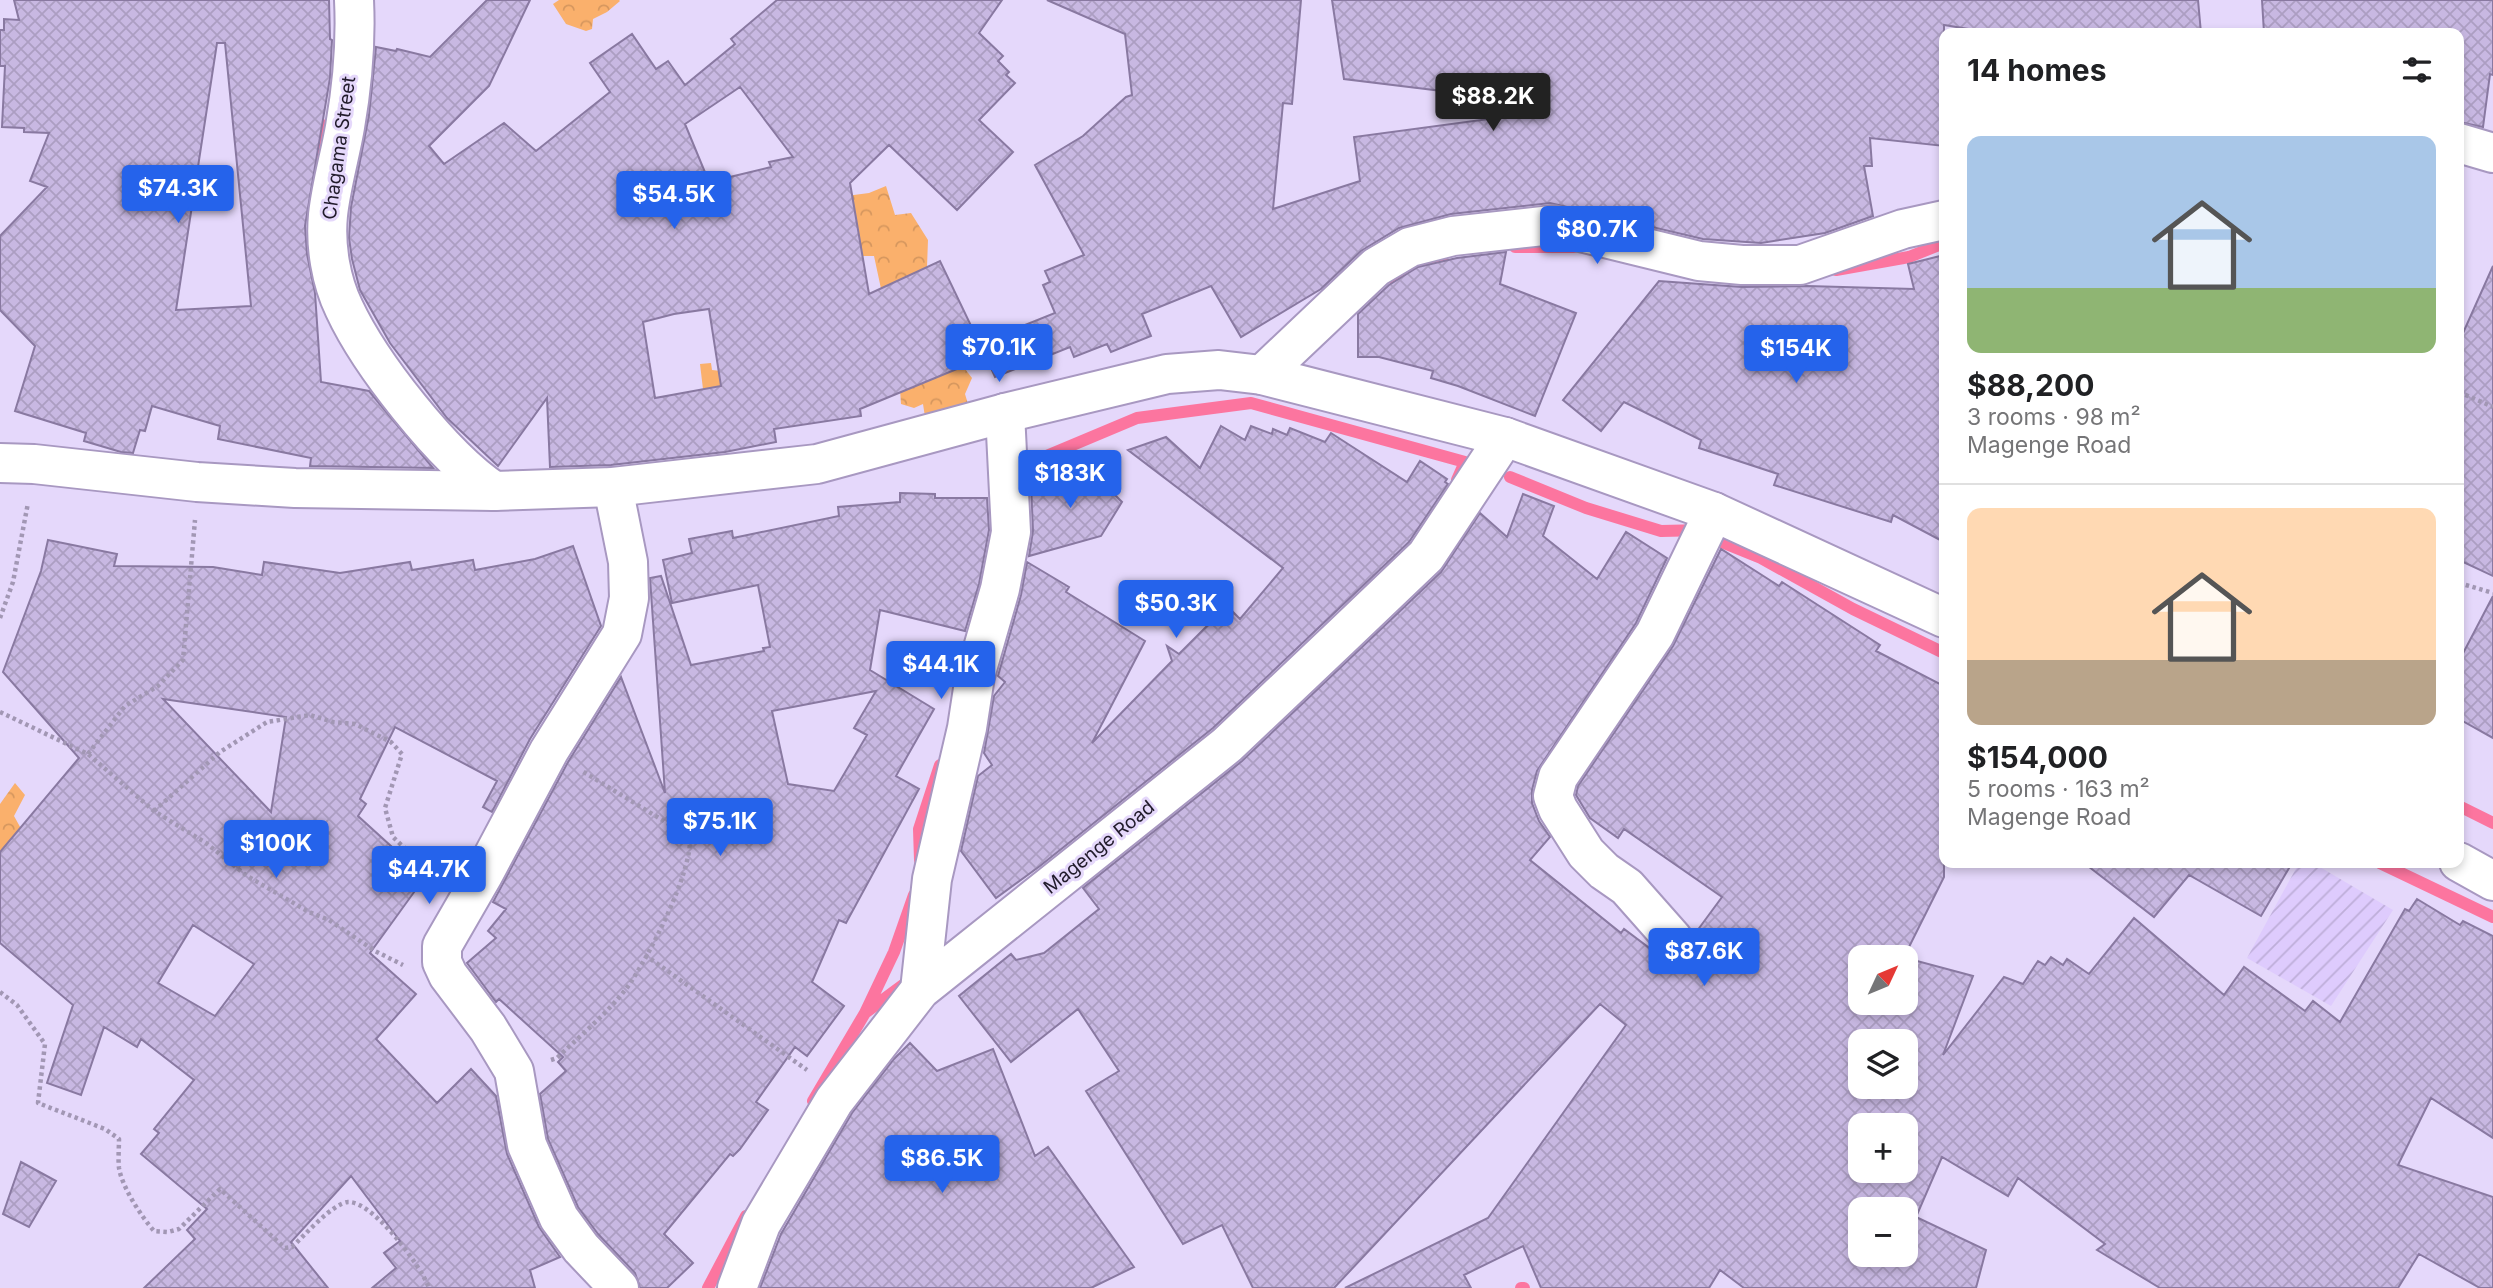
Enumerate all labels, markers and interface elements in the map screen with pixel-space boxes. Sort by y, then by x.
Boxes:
icon: filters [2398,51,2436,89]
text: 14 homes [1967,52,2106,88]
pin: $88.2K [1436,74,1550,133]
street label: Chagama Street [318,75,360,221]
text: $88.2K [1451,82,1535,110]
pin: $74.3K [121,166,235,225]
pin: $54.5K [617,172,731,231]
text: $74.3K [138,174,218,202]
text: $54.5K [632,180,716,208]
icon: home [2139,182,2265,308]
pin: $80.7K [1540,206,1654,266]
text: $80.7K [1556,215,1638,243]
pin: $70.1K [942,324,1056,384]
pin: $154K [1747,326,1845,385]
text: $70.1K [962,333,1036,361]
text: $154K [1760,334,1832,362]
text: $88,200 [1967,367,2094,403]
text: 3 rooms · 98 m² [1967,403,2141,431]
text: Magenge Road [1967,431,2131,459]
pin: $183K [1021,450,1119,510]
text: $183K [1034,459,1106,487]
icon: home [2139,554,2265,680]
pin: $50.3K [1119,580,1233,640]
text: $50.3K [1134,589,1218,617]
pin: $44.1K [884,642,998,701]
text: $44.1K [902,650,980,678]
text: $154,000 [1967,739,2108,775]
text: 5 rooms · 163 m² [1967,775,2150,803]
street label: Magenge Road [1039,795,1159,899]
pin: $75.1K [663,798,777,858]
text: Magenge Road [1967,803,2131,831]
text: $75.1K [683,807,757,835]
pin: $100K [227,820,325,880]
text: $100K [240,829,312,857]
pin: $44.7K [372,846,486,906]
text: $44.7K [388,855,470,883]
pin: $87.6K [1647,928,1761,988]
text: $87.6K [1664,937,1744,965]
north arrow [1848,945,1918,1015]
map controls [1848,945,1918,1267]
button: layers [1848,1029,1918,1099]
button: + [1848,1113,1918,1183]
pin: $86.5K [885,1136,999,1195]
text: $86.5K [900,1144,984,1172]
button: − [1848,1197,1918,1267]

